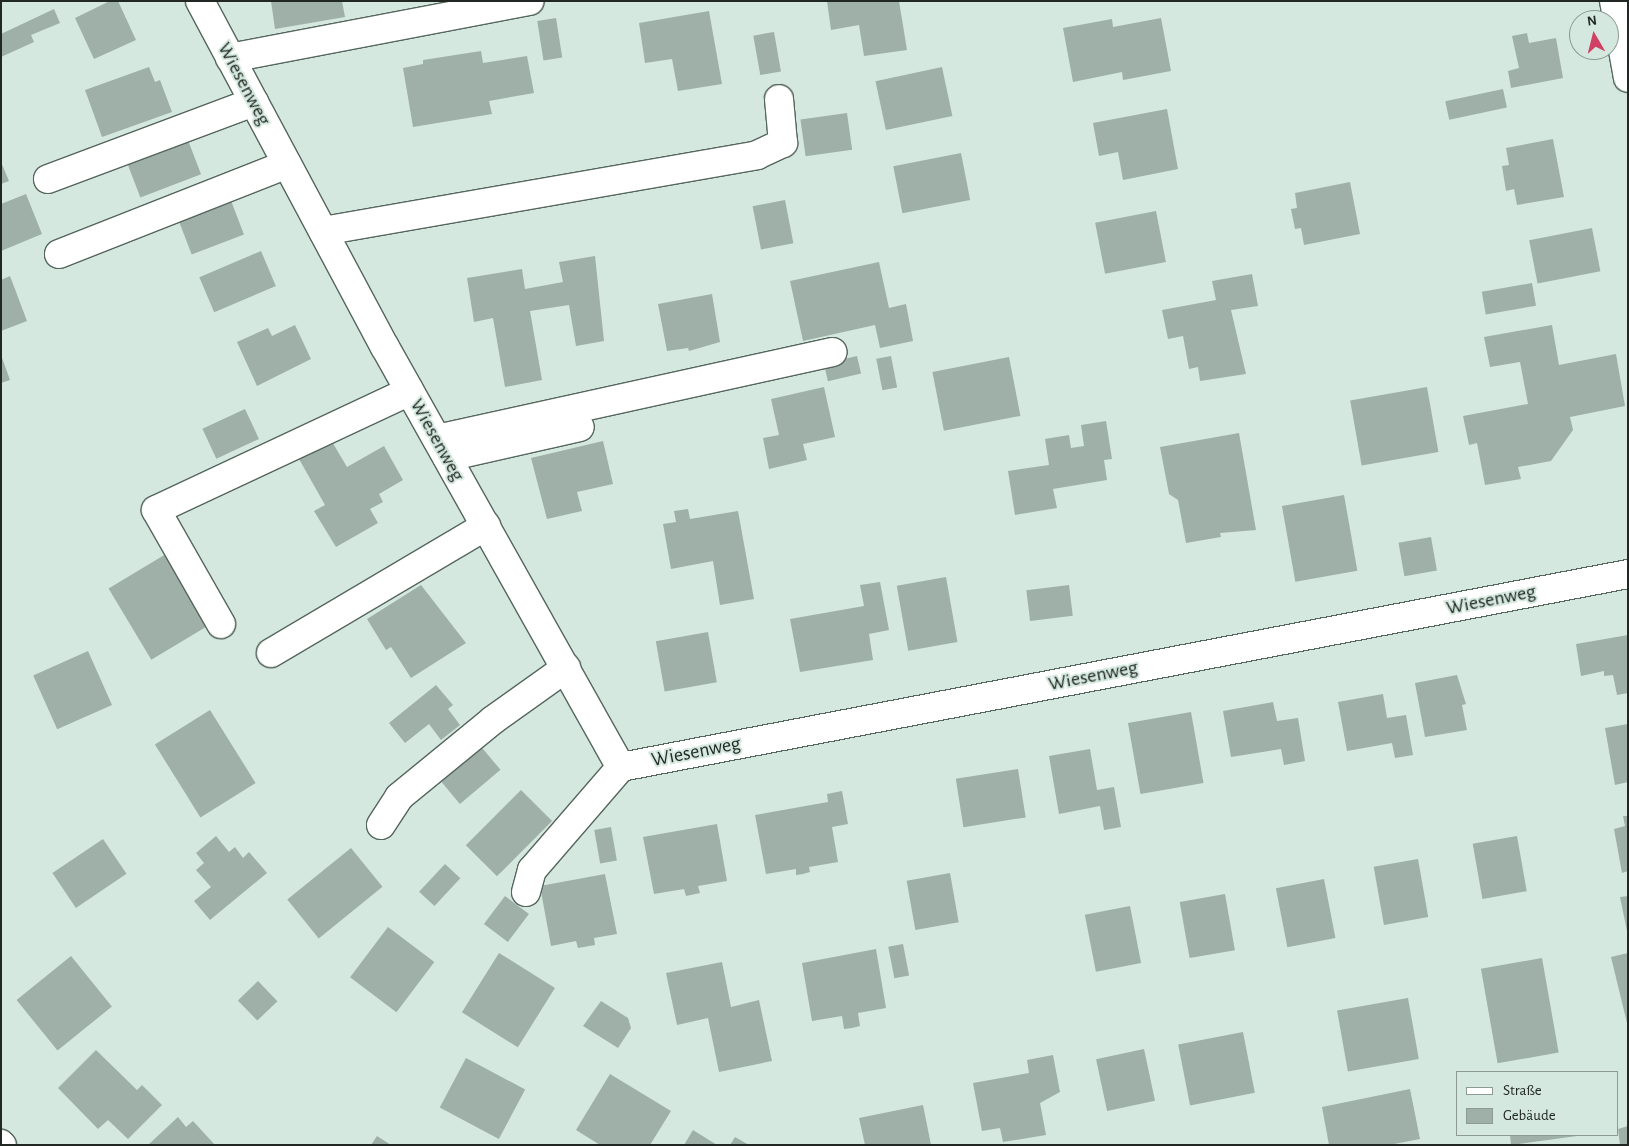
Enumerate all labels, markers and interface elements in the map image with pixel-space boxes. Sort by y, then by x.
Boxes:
north arrow [1569,10,1619,60]
text: N [1586,14,1598,29]
street label: Wiesenweg [212,38,276,130]
street label: Wiesenweg [405,395,469,485]
street label: Wiesenweg [1444,580,1538,620]
street label: Wiesenweg [1046,656,1140,696]
street label: Wiesenweg [649,732,743,772]
legend [1456,1071,1619,1136]
text: Straße [1503,1083,1542,1098]
text: Gebäude [1503,1108,1556,1123]

